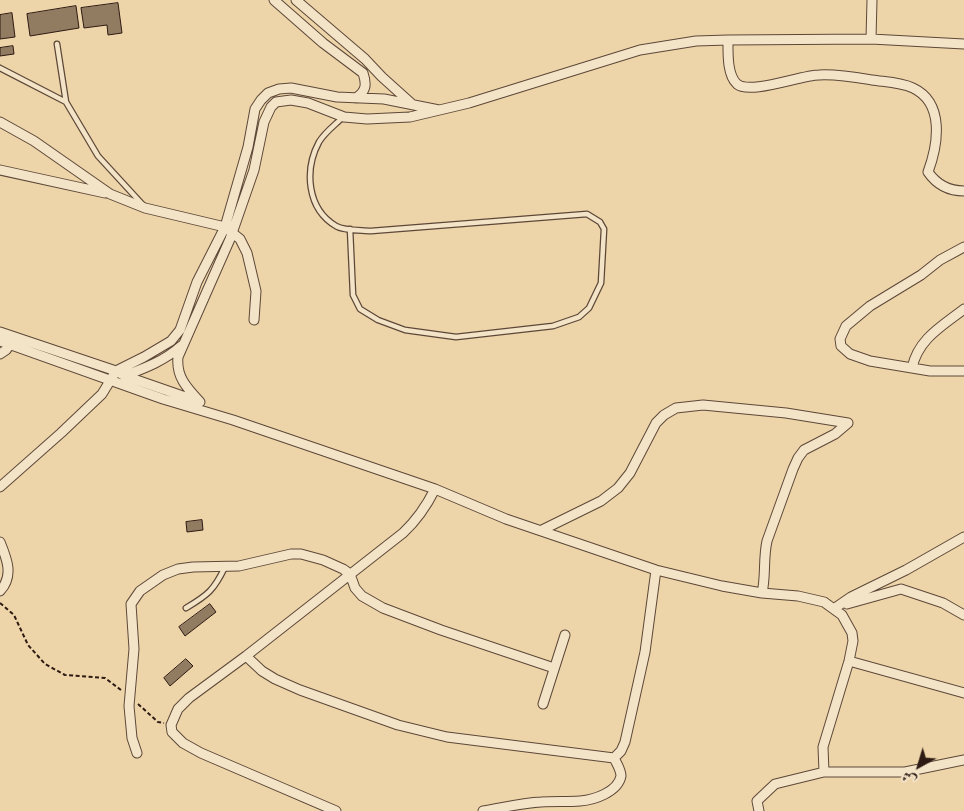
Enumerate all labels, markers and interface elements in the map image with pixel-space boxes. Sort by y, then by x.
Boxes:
north arrow [894,741,944,791]
text: ش [899,767,920,789]

